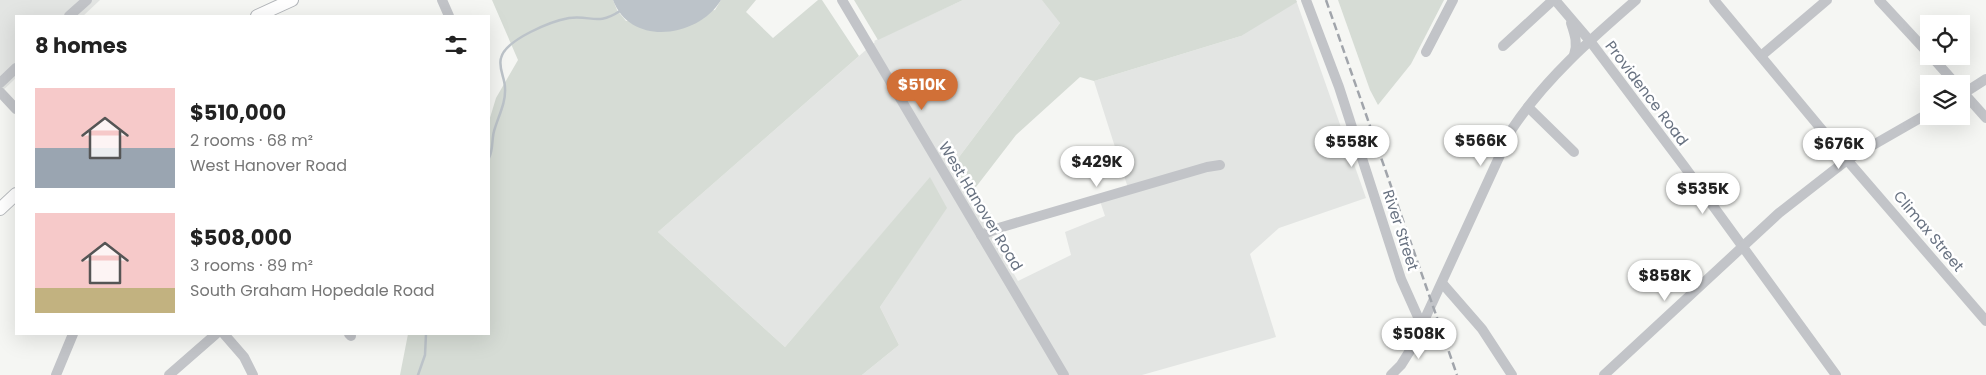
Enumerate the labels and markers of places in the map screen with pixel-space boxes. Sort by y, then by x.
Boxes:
pin: $510K [887,68,957,111]
pin: $566K [1446,124,1516,167]
pin: $558K [1317,126,1387,168]
pin: $676K [1804,128,1874,170]
pin: $429K [1062,146,1132,188]
pin: $535K [1668,172,1738,215]
pin: $858K [1630,260,1700,302]
pin: $508K [1384,318,1454,360]

